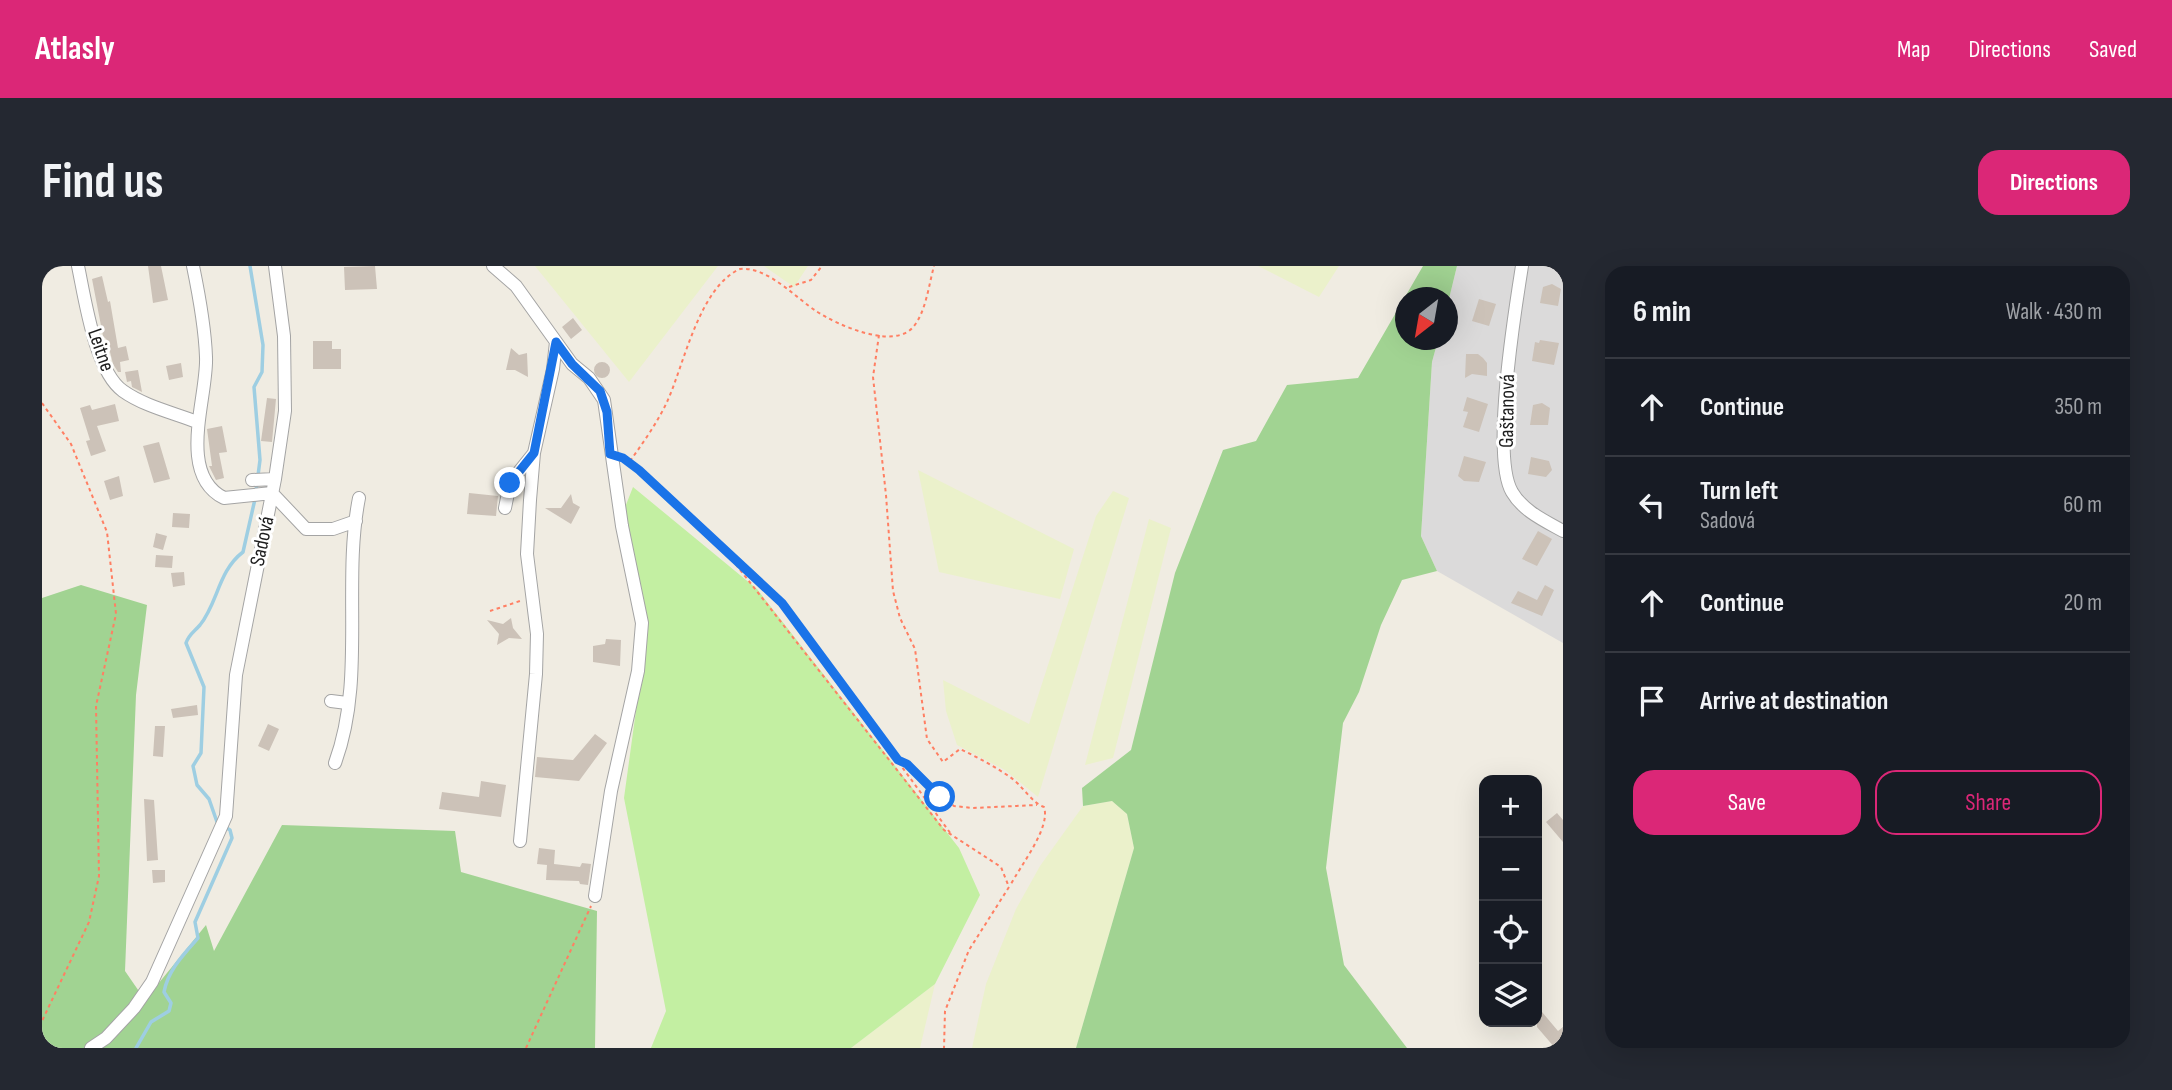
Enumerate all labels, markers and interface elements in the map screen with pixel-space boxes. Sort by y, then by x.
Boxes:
text: Atlasly [35,29,115,69]
text: Map [1897,35,1930,64]
text: Directions [1968,35,2051,64]
text: Saved [2089,35,2137,64]
button: Directions [1978,150,2130,215]
text: Find us [42,153,164,212]
north arrow [1395,287,1458,350]
text: 6 min [1633,294,1691,330]
text: Walk · 430 m [2006,298,2102,326]
street label: Leitne [82,325,120,375]
street label: Gaštanová [1494,374,1520,448]
icon: ahead [1633,388,1671,426]
text: Continue [1700,392,1784,423]
text: 350 m [2054,393,2102,421]
route end [494,467,525,498]
text: Turn left [1700,476,1778,507]
icon: left [1633,486,1671,524]
text: 60 m [2063,491,2102,519]
text: Sadová [1700,507,1755,535]
street label: Sadová [245,514,279,568]
icon: ahead [1633,584,1671,622]
text: Continue [1700,588,1784,619]
text: 20 m [2064,589,2102,617]
icon: arrive [1633,682,1671,720]
text: Arrive at destination [1700,686,1888,717]
button: Save [1633,770,1861,835]
button: Share [1875,770,2102,835]
map controls [1479,775,1542,1027]
button: + [1479,775,1542,838]
route start [924,781,955,812]
button: − [1479,838,1542,901]
button: locate [1479,901,1542,964]
button: layers [1479,964,1542,1027]

